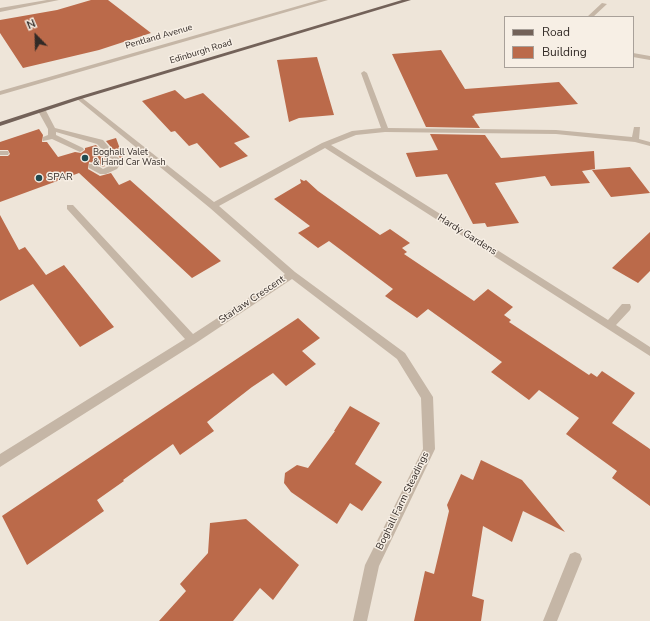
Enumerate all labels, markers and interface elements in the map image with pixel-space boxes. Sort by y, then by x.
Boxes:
north arrow [16,16,56,56]
text: N [24,16,38,33]
legend [504,16,634,68]
street label: Pentland Avenue [124,22,194,52]
text: Road [542,24,570,40]
street label: Edinburgh Road [168,37,234,67]
text: Building [542,44,587,60]
place label: Boghall Valet & Hand Car Wash [93,148,166,169]
marker: Boghall Valet & Hand Car Wash [80,153,90,163]
place label: SPAR [47,172,73,184]
marker: SPAR [34,173,44,183]
street label: Hardy Gardens [435,212,499,258]
street label: Starlaw Crescent [217,273,287,327]
street label: Boghall Farm Steadings [374,450,432,552]

